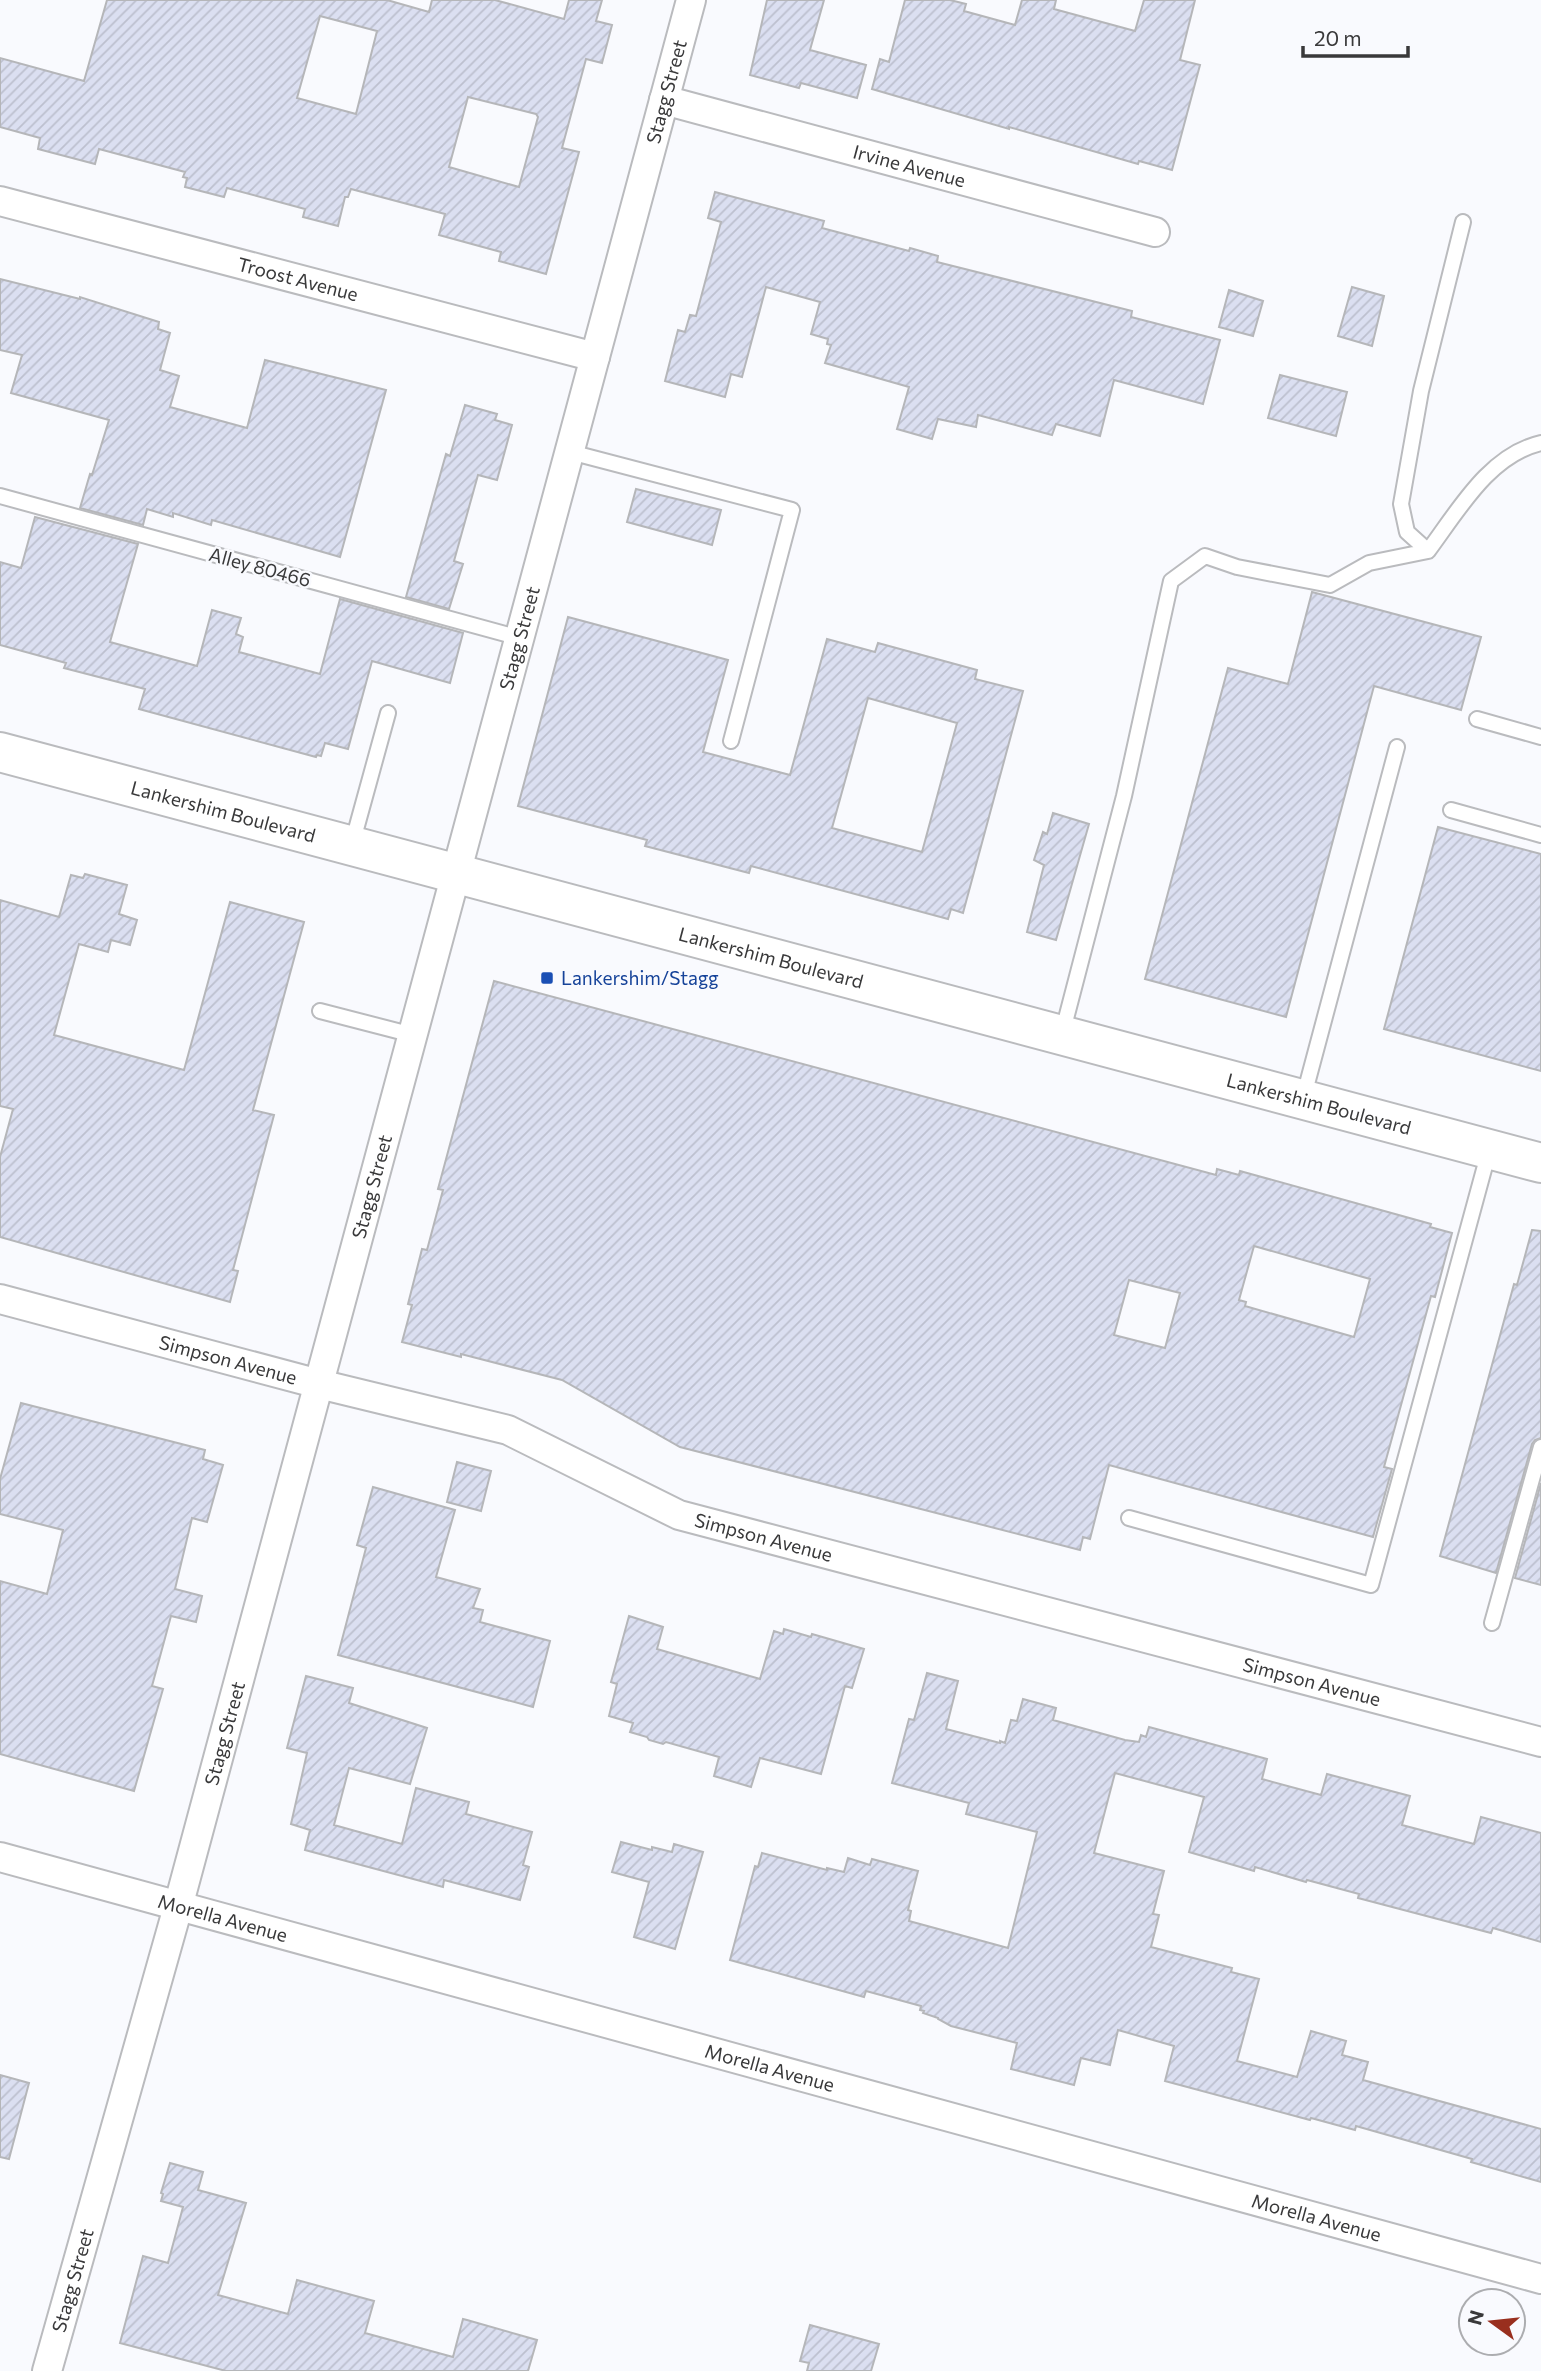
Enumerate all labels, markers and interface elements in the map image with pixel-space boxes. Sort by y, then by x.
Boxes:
scale bar [1303,14,1408,58]
text: 20 m [1314,25,1362,50]
street label: Stagg Street [641,37,691,146]
street label: Irvine Avenue [851,139,968,192]
street label: Troost Avenue [235,252,361,305]
street label: Alley 80466 [207,542,314,591]
street label: Stagg Street [494,583,544,693]
street label: Lankershim Boulevard [128,775,318,847]
street label: Lankershim Boulevard [676,922,866,993]
place label: Lankershim/Stagg [561,966,719,989]
marker: Lankershim/Stagg [539,970,555,986]
street label: Lankershim Boulevard [1224,1068,1414,1139]
street label: Stagg Street [346,1132,396,1241]
street label: Simpson Avenue [157,1330,300,1389]
street label: Simpson Avenue [692,1508,835,1566]
street label: Simpson Avenue [1241,1652,1383,1710]
street label: Stagg Street [199,1678,249,1788]
street label: Morella Avenue [156,1889,290,1946]
street label: Morella Avenue [702,2039,837,2096]
street label: Morella Avenue [1249,2188,1384,2246]
street label: Stagg Street [46,2226,98,2335]
north arrow [1457,2287,1527,2357]
text: N [1462,2308,1488,2327]

